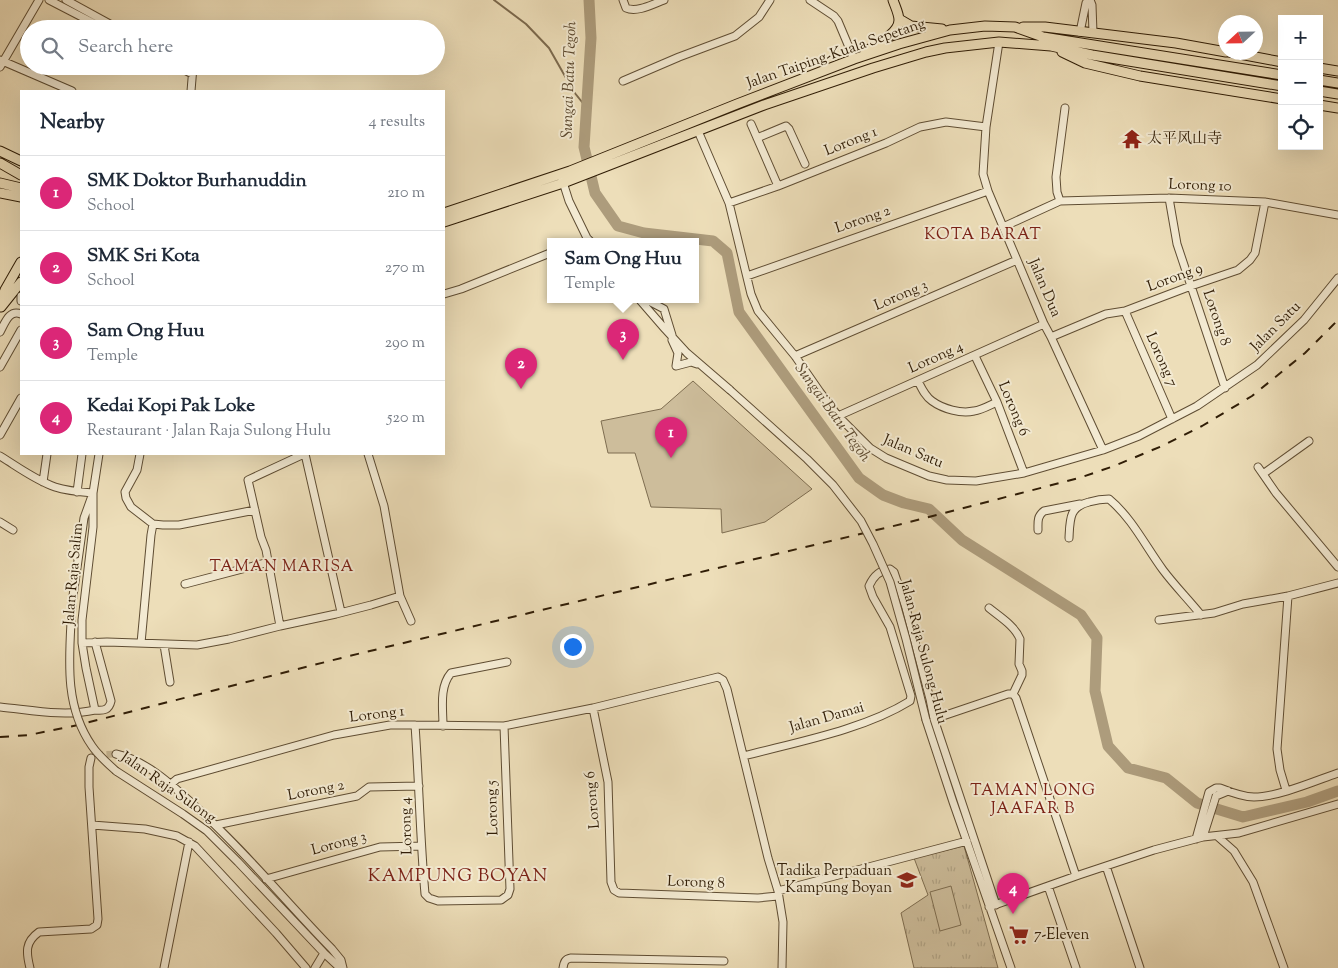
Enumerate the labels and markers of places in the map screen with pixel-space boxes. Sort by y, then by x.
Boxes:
temple icon: 太平风山寺 [1121,128,1143,150]
place label: 太平风山寺 [1147,129,1222,150]
pin: 3 [607,319,639,360]
pin: 2 [505,348,537,389]
pin: 1 [655,417,687,458]
place label: Tadika Perpaduan Kampung Boyan [777,861,892,899]
school or university icon: Tadika Perpaduan Kampung Boyan [896,869,918,891]
pin: 4 [997,873,1029,914]
supermarket icon: 7-Eleven [1008,924,1030,946]
place label: 7-Eleven [1034,925,1090,946]

